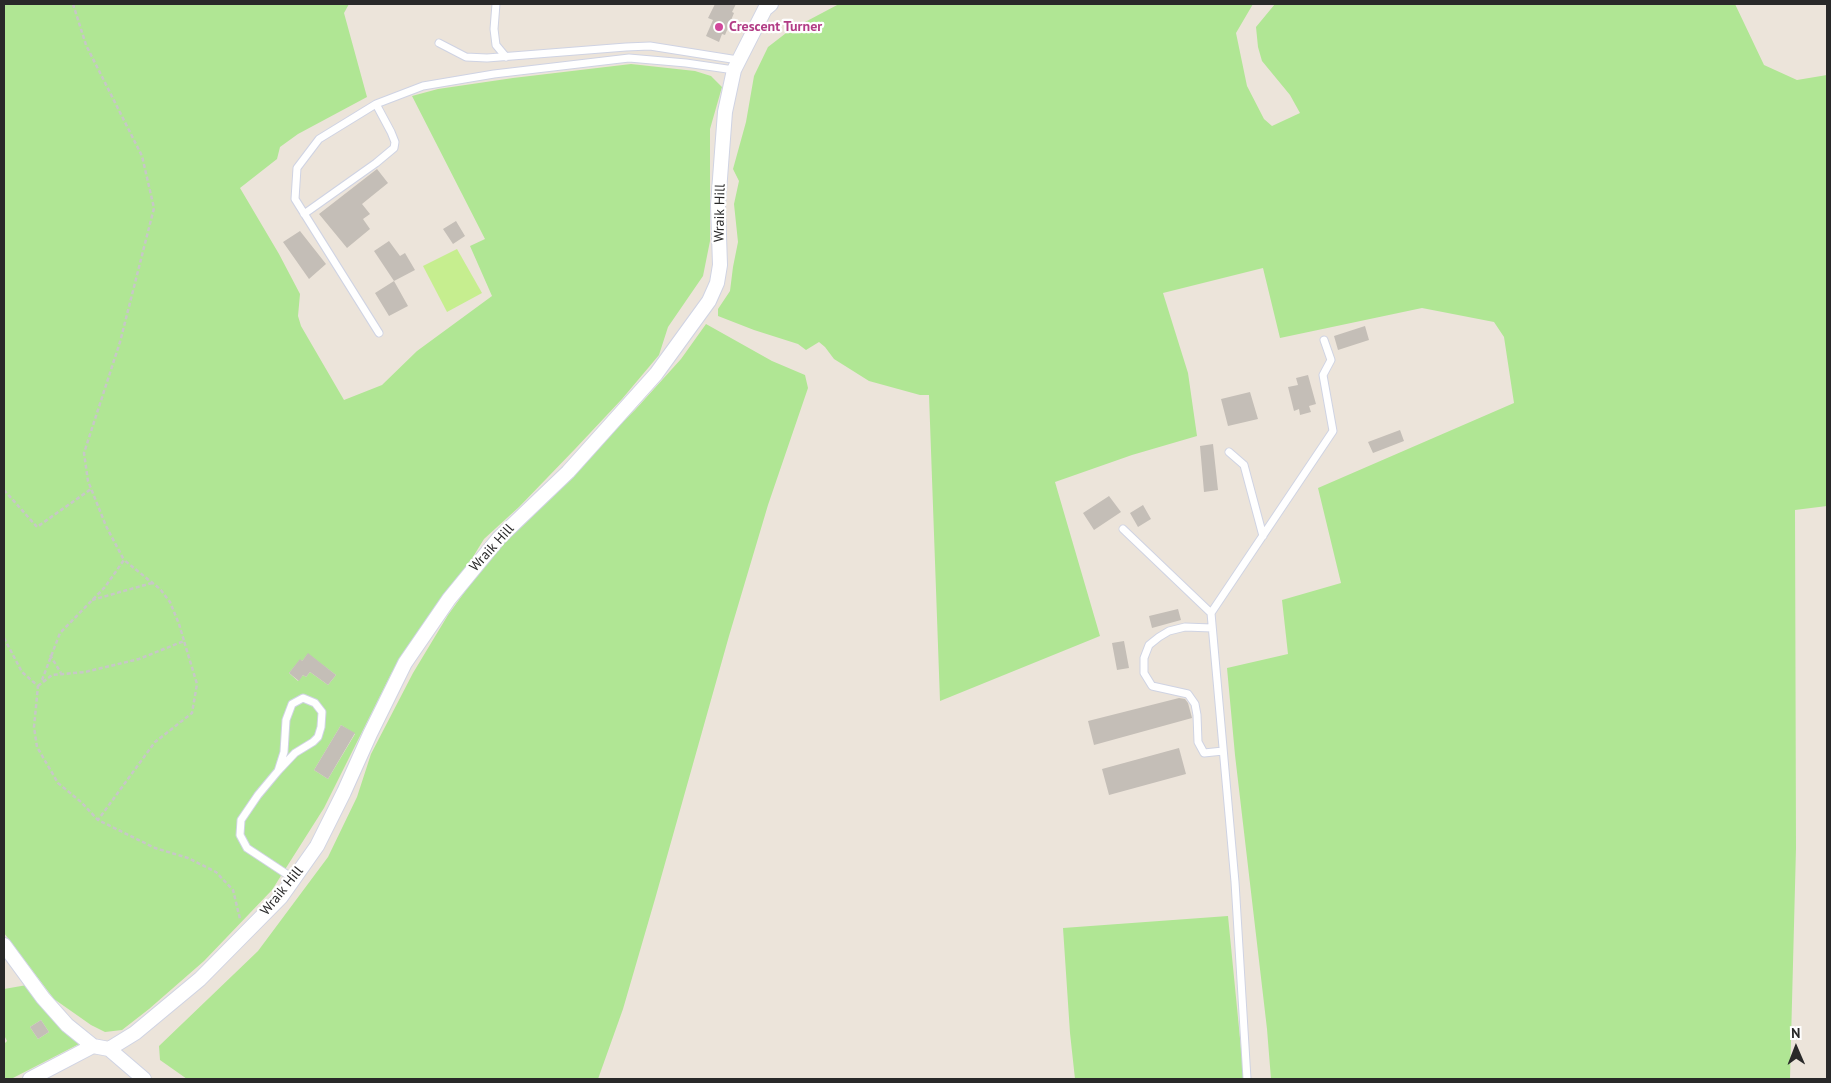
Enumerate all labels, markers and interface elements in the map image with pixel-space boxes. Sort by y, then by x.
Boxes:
place label: Crescent Turner [729,19,822,35]
marker: Crescent Turner [713,21,725,33]
street label: Wraik Hill [711,184,729,242]
street label: Wraik Hill [466,521,518,575]
street label: Wraik Hill [257,863,307,919]
north arrow [1771,1023,1821,1073]
text: N [1791,1024,1800,1042]

